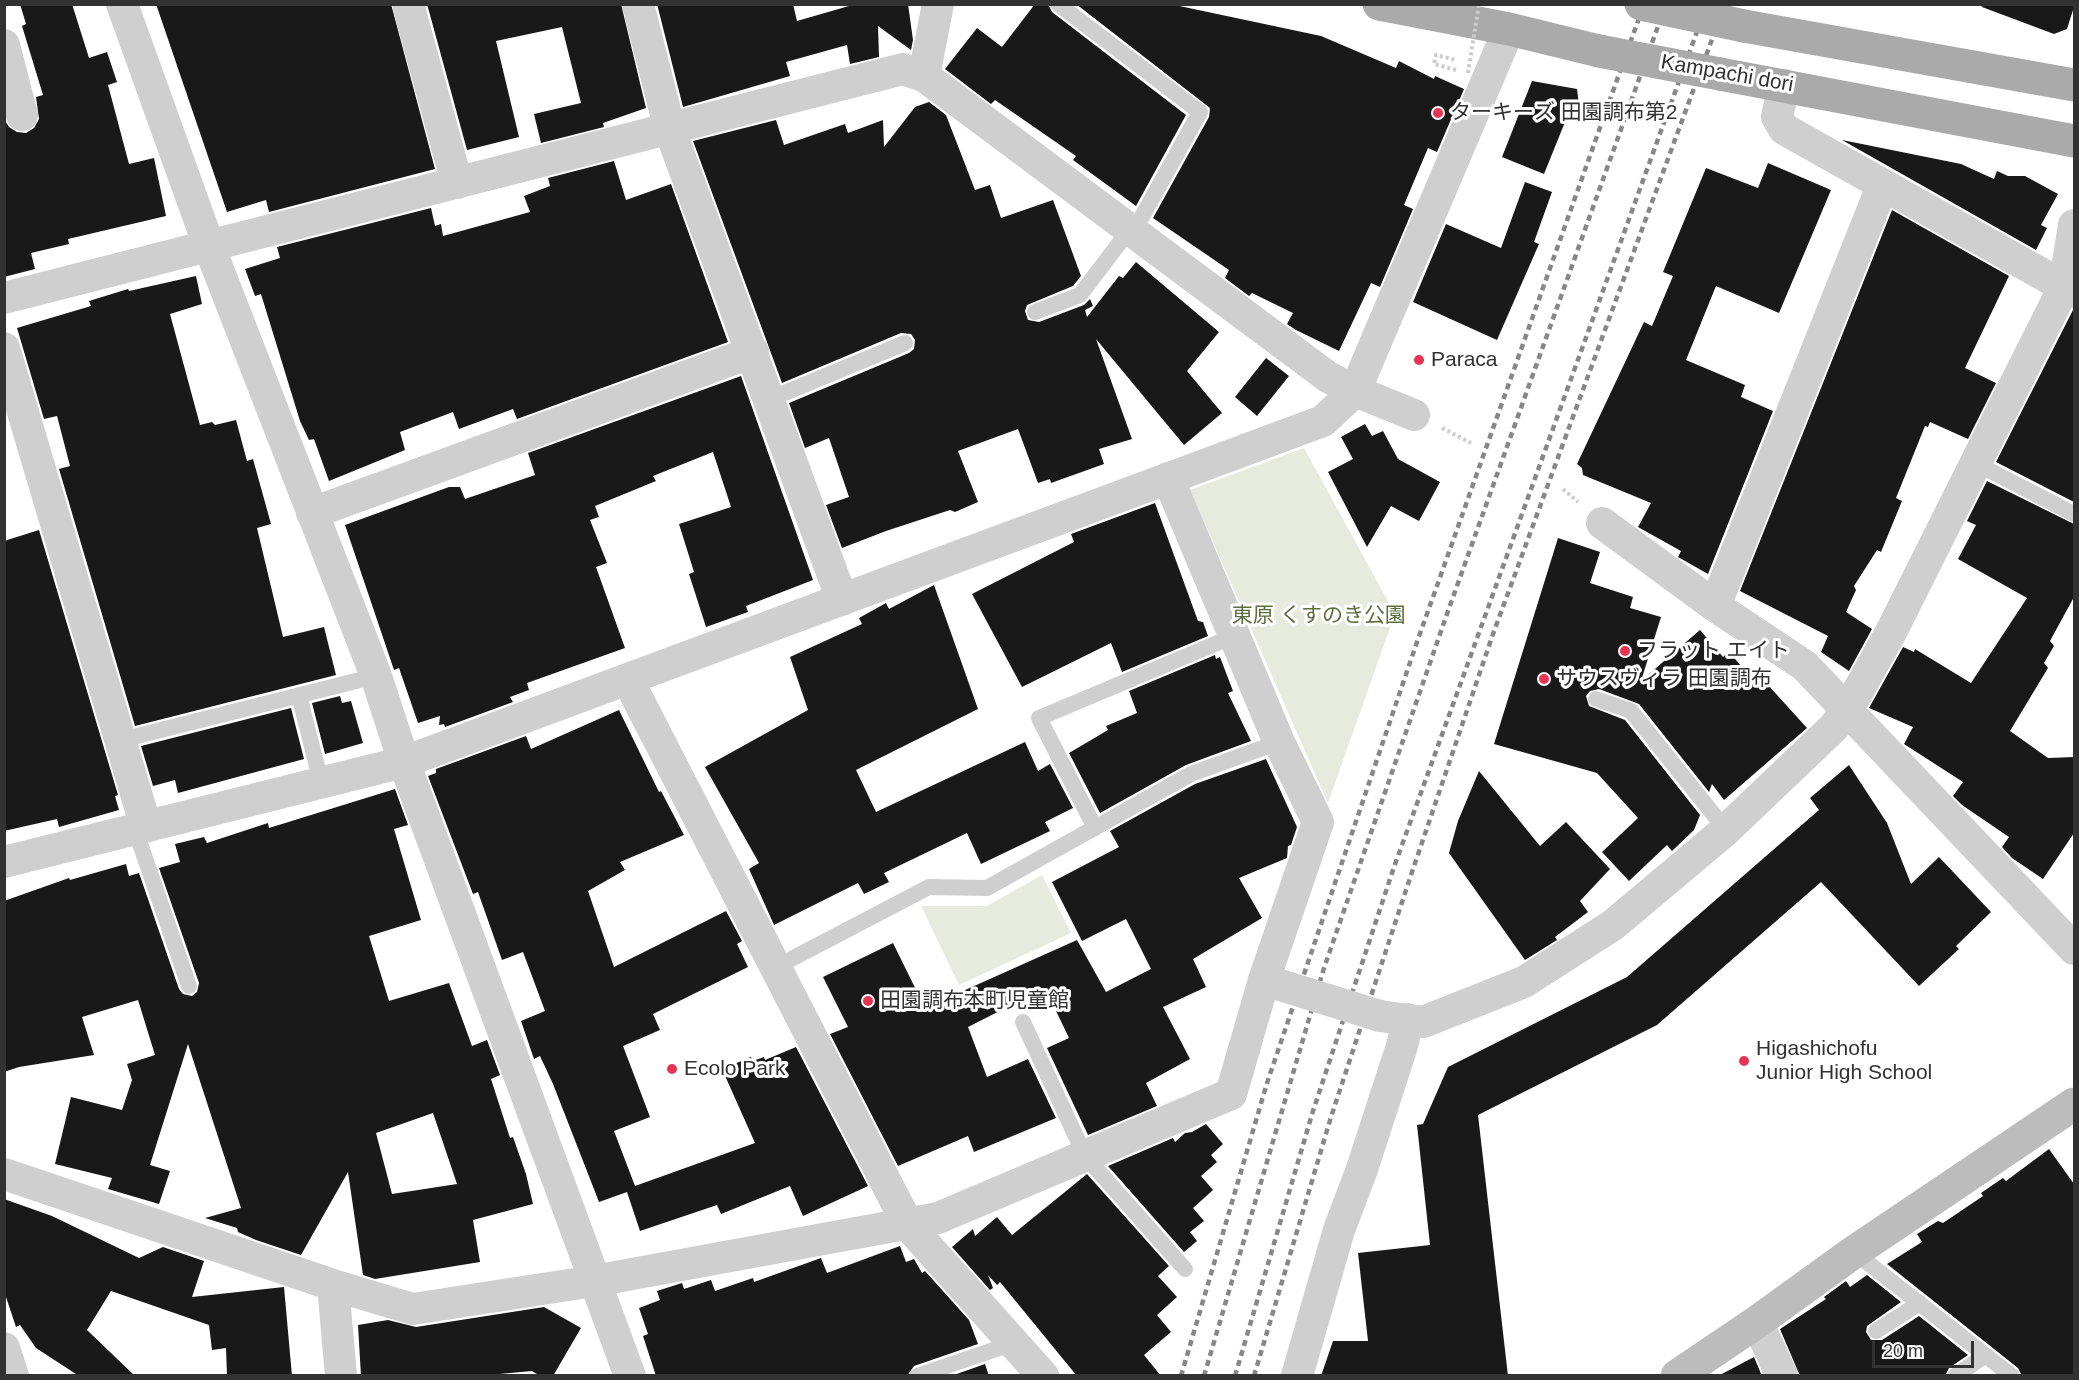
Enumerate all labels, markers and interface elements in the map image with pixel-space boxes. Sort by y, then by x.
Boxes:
street label: Kampachi dori [1659,50,1795,98]
place label: ターキーズ 田園調布第2 [1450,100,1678,126]
marker: ターキーズ 田園調布第2 [1431,106,1445,120]
place label: Paraca [1431,347,1498,373]
marker: Paraca [1412,353,1426,367]
park label: 東原 くすのき公園 [1232,603,1406,629]
place label: フラット エイト [1637,638,1790,664]
marker: フラット エイト [1618,644,1632,658]
place label: サウスヴィラ 田園調布 [1556,666,1772,692]
marker: サウスヴィラ 田園調布 [1537,672,1551,686]
place label: 田園調布本町児童館 [880,988,1069,1014]
marker: 田園調布本町児童館 [861,994,875,1008]
place label: Higashichofu Junior High School [1756,1036,1932,1086]
marker: Higashichofu Junior High School [1737,1054,1751,1068]
place label: Ecolo Park [684,1056,786,1082]
marker: Ecolo Park [665,1062,679,1076]
scale bar [1875,1329,1977,1367]
text: 20 m [1883,1341,1923,1361]

